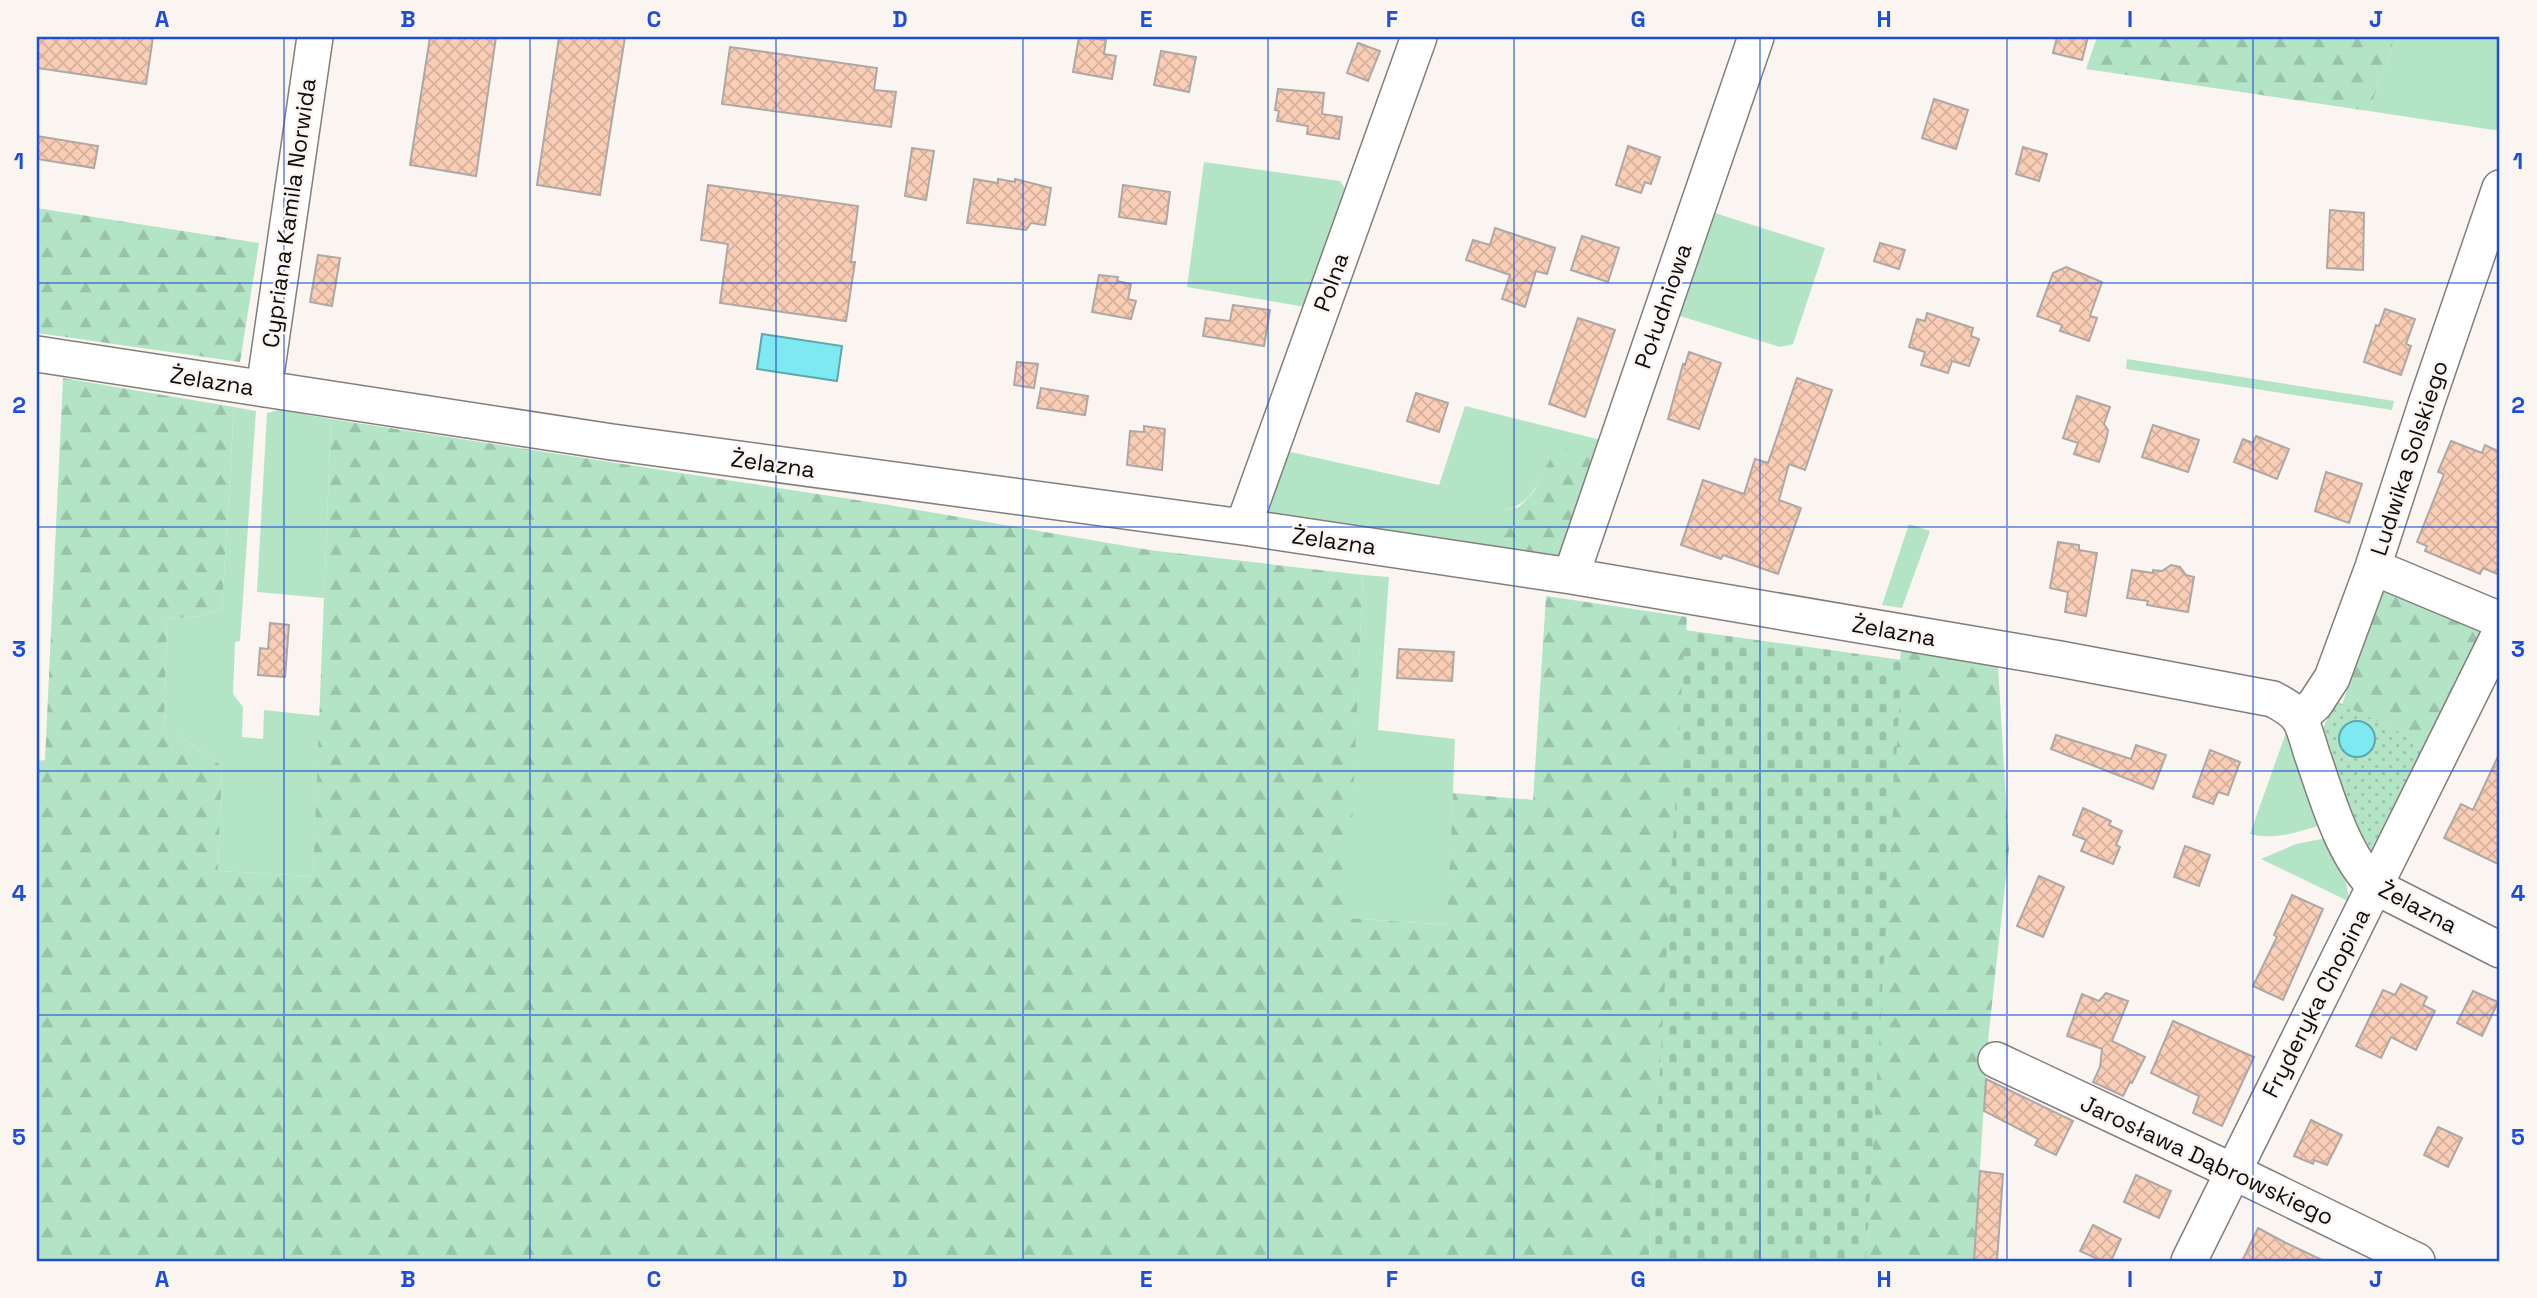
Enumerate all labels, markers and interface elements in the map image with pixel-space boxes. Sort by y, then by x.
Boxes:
text: A [155,4,170,34]
text: B [400,4,416,34]
text: C [647,4,661,34]
text: D [892,4,908,34]
text: E [1140,4,1152,34]
text: F [1386,4,1398,34]
text: G [1630,4,1646,34]
text: H [1876,4,1892,34]
text: I [2127,4,2133,34]
text: J [2369,4,2383,34]
street label: Cypriana Kamila Norwida [255,76,323,350]
text: 1 [14,146,24,176]
text: 1 [2513,146,2523,176]
street label: Południowa [1628,240,1698,372]
street label: Polna [1307,248,1355,316]
street label: Ludwika Solskiego [2363,357,2455,559]
street label: Żelazna [168,360,256,402]
text: 2 [12,390,26,420]
text: 2 [2511,390,2525,420]
street label: Żelazna [729,443,817,485]
street label: Żelazna [1290,520,1378,562]
street label: Żelazna [1850,609,1938,653]
text: 3 [12,634,26,664]
text: 3 [2511,634,2525,664]
street label: Żelazna [2374,874,2462,940]
text: 4 [12,878,27,908]
text: 4 [2511,878,2526,908]
street label: Fryderyka Chopina [2255,903,2377,1103]
street label: Jarosława Dąbrowskiego [2075,1088,2339,1232]
text: 5 [12,1122,26,1152]
text: 5 [2511,1122,2525,1152]
text: A [155,1264,170,1294]
text: B [400,1264,416,1294]
text: C [647,1264,661,1294]
text: D [892,1264,908,1294]
text: E [1140,1264,1152,1294]
text: F [1386,1264,1398,1294]
text: G [1630,1264,1646,1294]
text: H [1876,1264,1892,1294]
text: I [2127,1264,2133,1294]
text: J [2369,1264,2383,1294]

